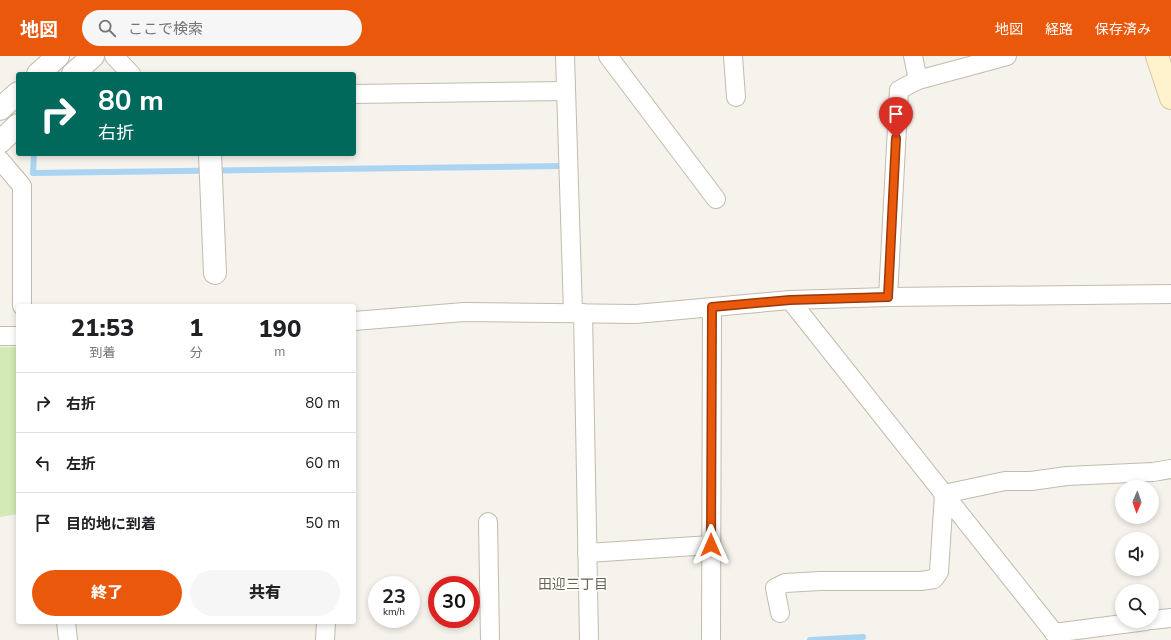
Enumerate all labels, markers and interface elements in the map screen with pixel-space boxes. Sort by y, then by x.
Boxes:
search box [82,10,362,46]
text: 地図 [20,17,58,43]
icon: search [96,17,118,39]
text: ここで検索 [128,19,203,39]
text: 地図 [995,20,1023,39]
text: 経路 [1045,20,1073,39]
text: 保存済み [1095,20,1151,39]
text: 80 m [98,82,164,120]
icon: right [32,88,84,140]
pin [879,97,913,138]
icon: arrive [885,103,907,125]
text: 右折 [98,121,134,145]
text: 21:53 [71,312,134,344]
text: 1 [189,312,204,344]
text: 190 [258,313,301,345]
text: m [274,343,285,361]
text: 到着 [90,344,116,362]
text: 分 [190,344,203,362]
icon: right [32,392,54,414]
text: 80 m [305,393,340,413]
text: 右折 [66,394,96,414]
icon: left [32,452,54,474]
text: 60 m [305,453,340,473]
text: 左折 [66,454,96,474]
north arrow [1115,480,1159,524]
map controls [1115,480,1159,628]
icon: arrive [32,512,54,534]
text: 50 m [305,513,340,533]
text: 目的地に到着 [66,514,156,534]
position arrow [690,524,732,566]
button: sound [1115,532,1159,576]
button: 終了 [32,570,182,616]
button: 共有 [190,570,340,616]
district label: 田迎三丁目 [538,575,608,594]
speed limit sign: 30 [428,576,480,628]
text: 23 [382,583,406,610]
button: search [1115,584,1159,628]
text: km/h [383,605,405,619]

